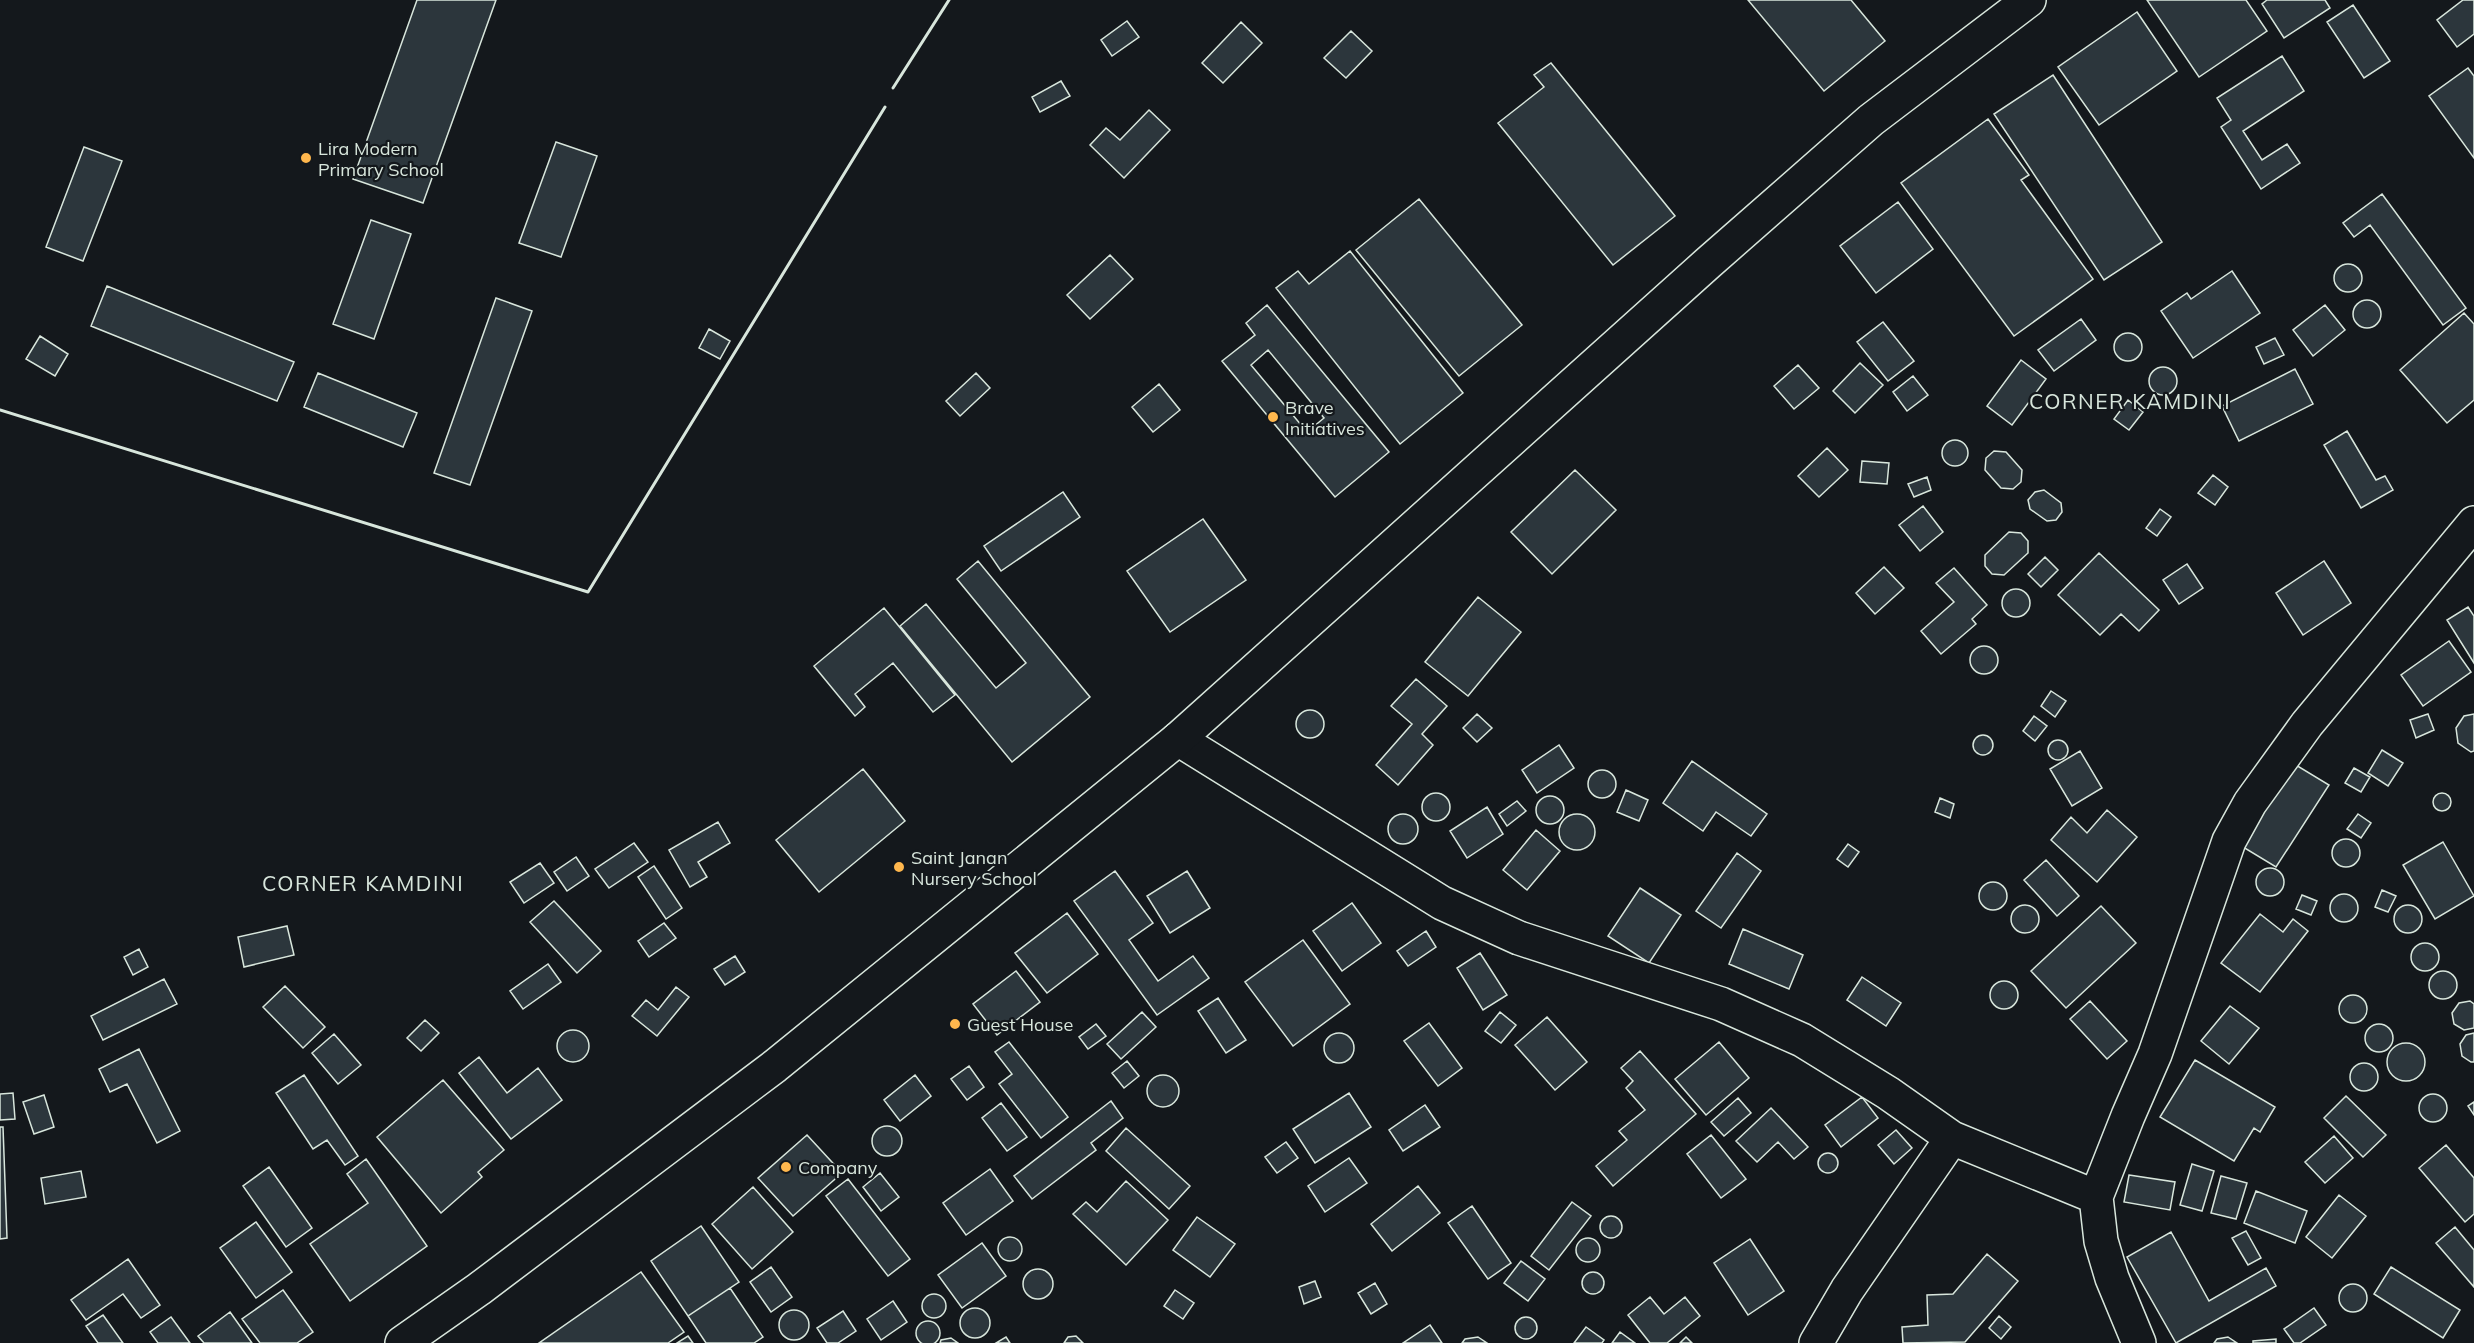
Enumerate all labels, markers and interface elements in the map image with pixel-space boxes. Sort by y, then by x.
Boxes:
place label: Lira Modern Primary School [318,137,444,181]
marker: Lira Modern Primary School [299,151,313,165]
district label: CORNER KAMDINI [2029,388,2231,414]
place label: Brave Initiatives [1285,396,1365,440]
marker: Brave Initiatives [1266,410,1280,424]
place label: Saint Janan Nursery School [911,846,1037,890]
marker: Saint Janan Nursery School [892,860,906,874]
district label: CORNER KAMDINI [262,870,464,896]
place label: Guest House [967,1013,1073,1036]
marker: Guest House [948,1017,962,1031]
place label: Company [798,1156,878,1179]
marker: Company [779,1160,793,1174]

